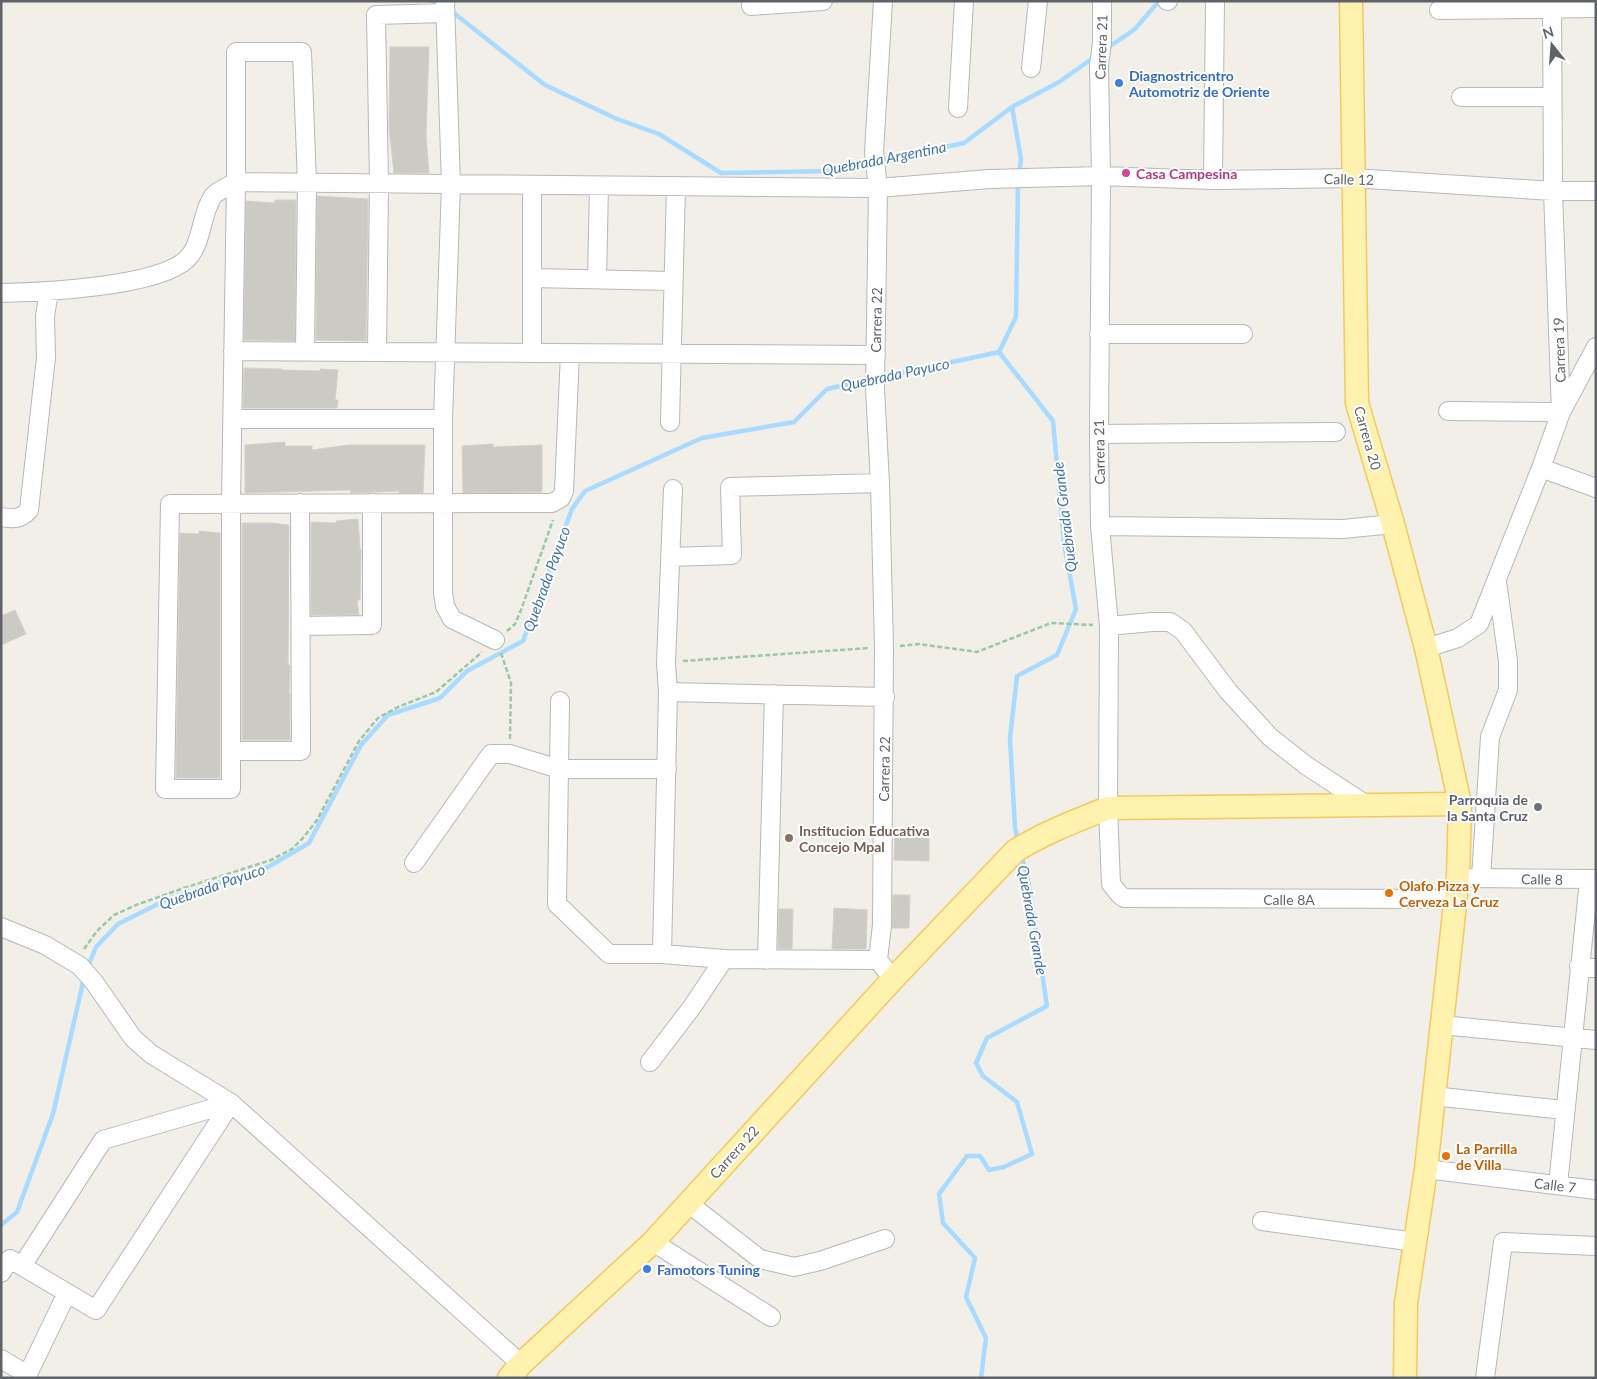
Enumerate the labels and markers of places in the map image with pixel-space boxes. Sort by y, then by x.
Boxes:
place label: Diagnostricentro Automotriz de Oriente [1128,67,1270,100]
marker: Diagnostricentro Automotriz de Oriente [1113,77,1125,89]
place label: Casa Campesina [1136,165,1237,182]
marker: Casa Campesina [1120,167,1132,179]
place label: Parroquia de la Santa Cruz [1447,791,1529,824]
marker: Parroquia de la Santa Cruz [1532,801,1544,813]
place label: Institucion Educativa Concejo Mpal [799,822,930,855]
marker: Institucion Educativa Concejo Mpal [783,832,795,844]
place label: Olafo Pizza y Cerveza La Cruz [1399,877,1500,910]
marker: Olafo Pizza y Cerveza La Cruz [1383,887,1395,899]
place label: La Parrilla de Villa [1456,1140,1517,1173]
marker: La Parrilla de Villa [1440,1150,1452,1162]
place label: Famotors Tuning [657,1261,761,1278]
marker: Famotors Tuning [641,1263,653,1275]

